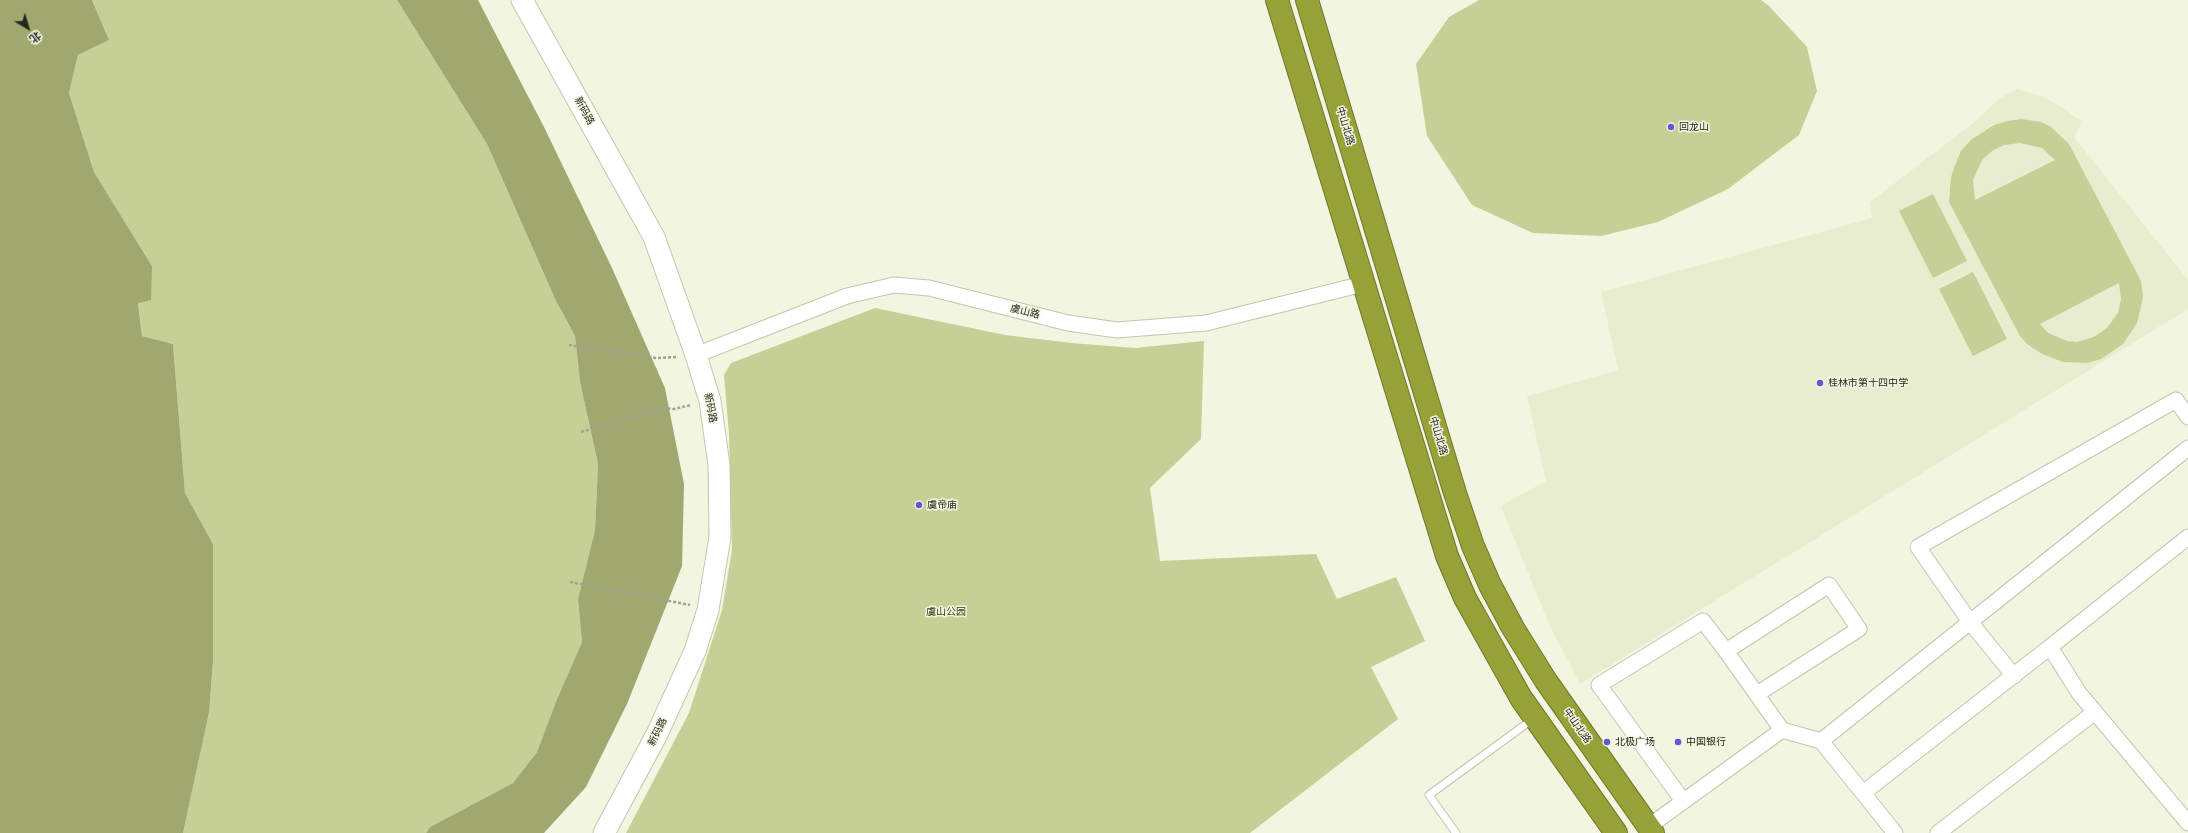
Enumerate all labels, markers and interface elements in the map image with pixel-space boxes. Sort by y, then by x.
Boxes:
north arrow [8,8,48,48]
text: 北 [27,29,44,46]
street label: 新码路 [571,95,597,127]
street label: 中山北路 [1333,105,1357,147]
place label: 回龙山 [1679,121,1709,133]
marker: 回龙山 [1666,122,1676,132]
street label: 虞山路 [1009,303,1041,321]
place label: 桂林市第十四中学 [1828,377,1908,389]
marker: 桂林市第十四中学 [1815,378,1825,388]
street label: 新码路 [701,392,719,424]
street label: 中山北路 [1426,415,1450,457]
place label: 虞帝庙 [927,499,957,511]
marker: 虞帝庙 [914,500,924,510]
park label: 虞山公园 [926,606,966,618]
street label: 中山北路 [1561,706,1593,746]
street label: 新码路 [646,716,670,748]
place label: 北极广场 [1615,736,1655,748]
place label: 中国银行 [1686,736,1726,748]
marker: 北极广场 [1602,737,1612,747]
marker: 中国银行 [1673,737,1683,747]

